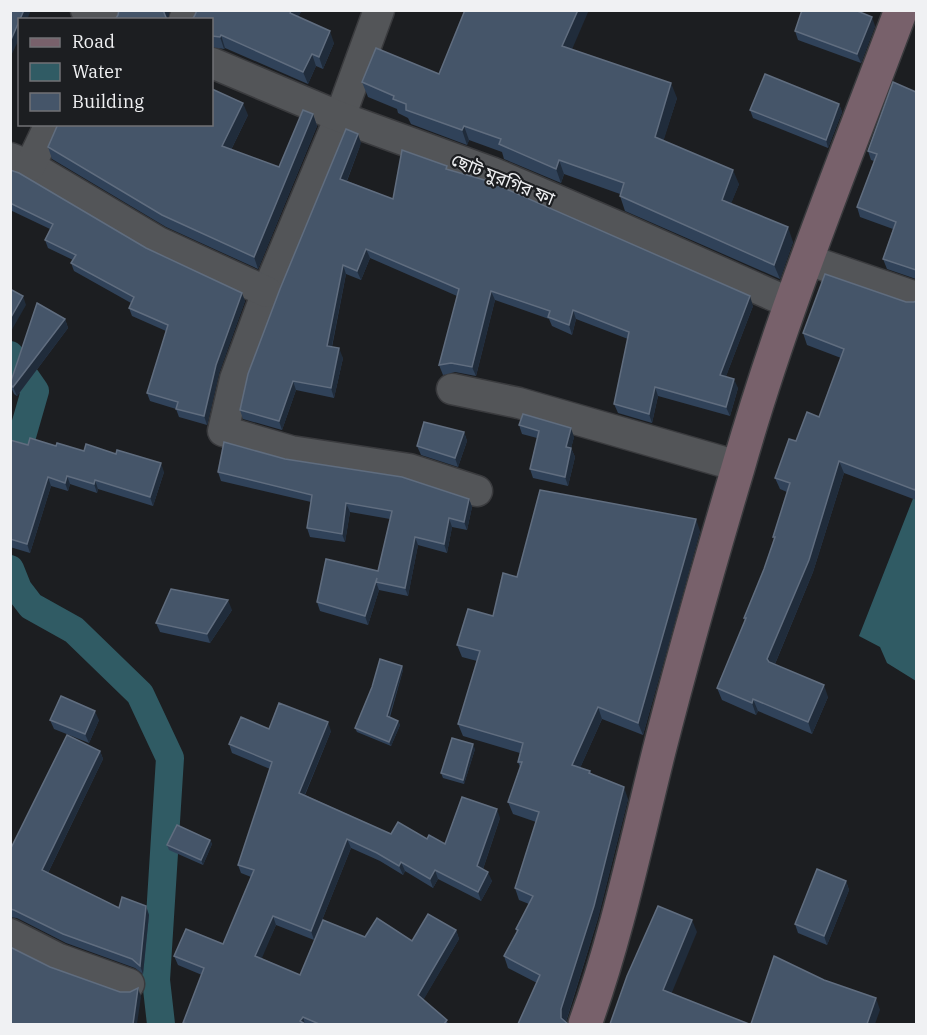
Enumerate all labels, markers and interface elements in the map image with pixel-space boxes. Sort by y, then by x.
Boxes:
legend [18,18,213,126]
text: Road [72,30,115,53]
text: Water [72,60,122,83]
text: Building [72,90,144,113]
street label: ছোট মুরগির ফা [448,148,558,210]

